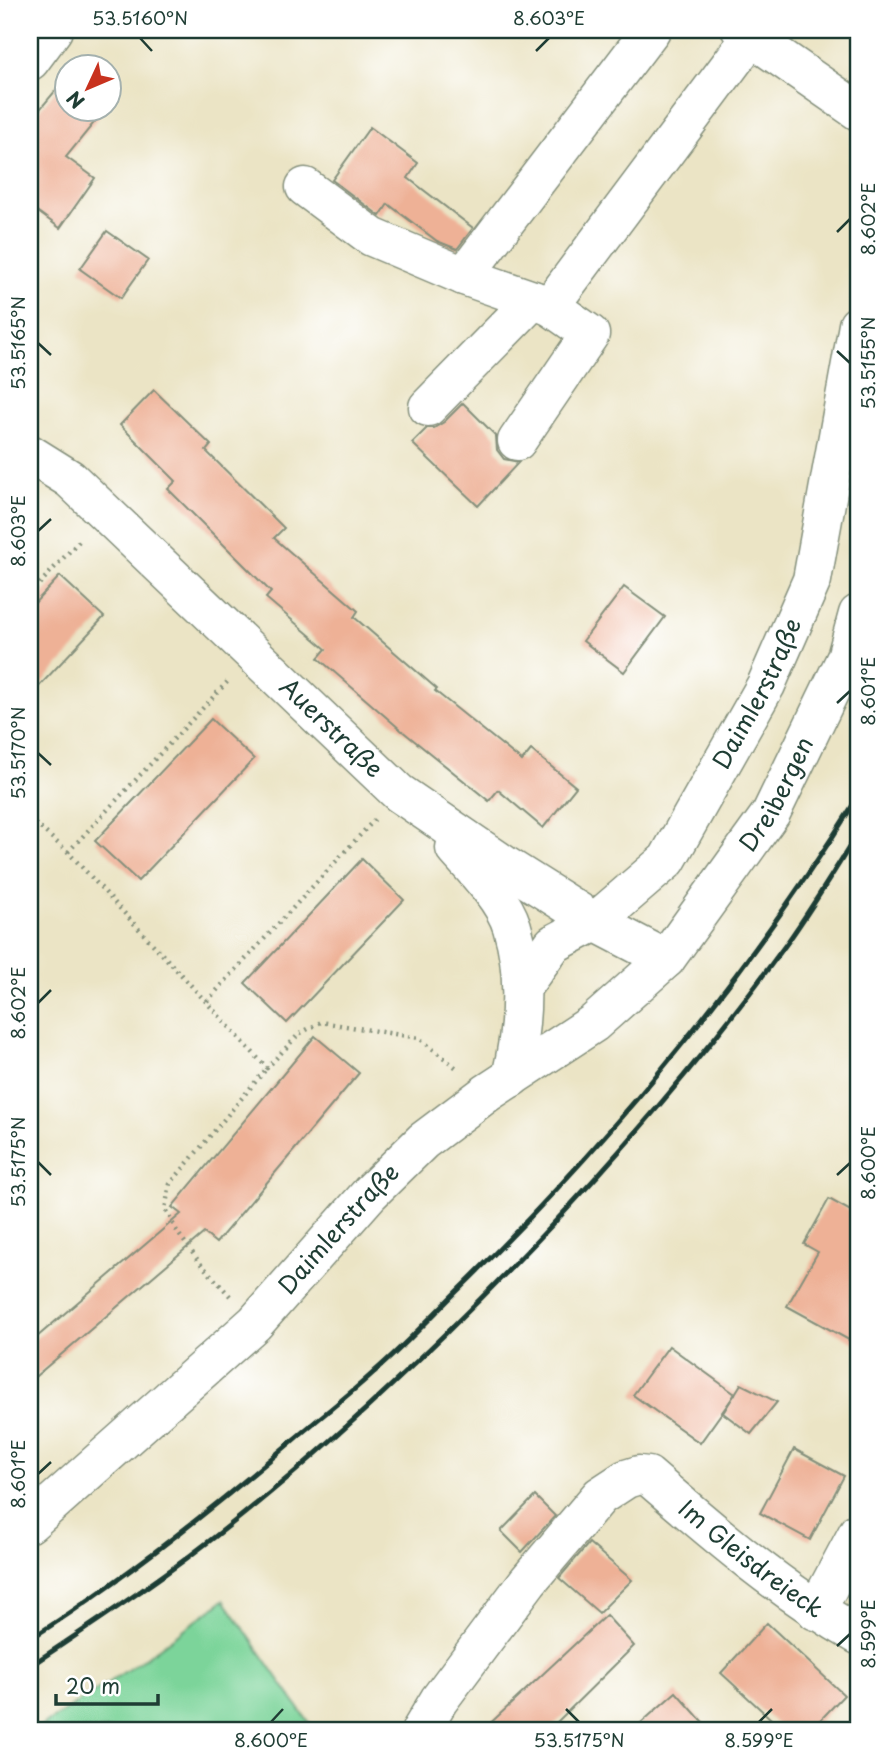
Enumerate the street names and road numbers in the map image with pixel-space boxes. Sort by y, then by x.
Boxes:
street label: Daimlerstraße [702,612,809,775]
street label: Auerstraße [273,668,392,785]
street label: Dreibergen [729,730,821,858]
street label: Daimlerstraße [269,1154,406,1301]
street label: Im Gleisdreieck [671,1490,832,1625]

